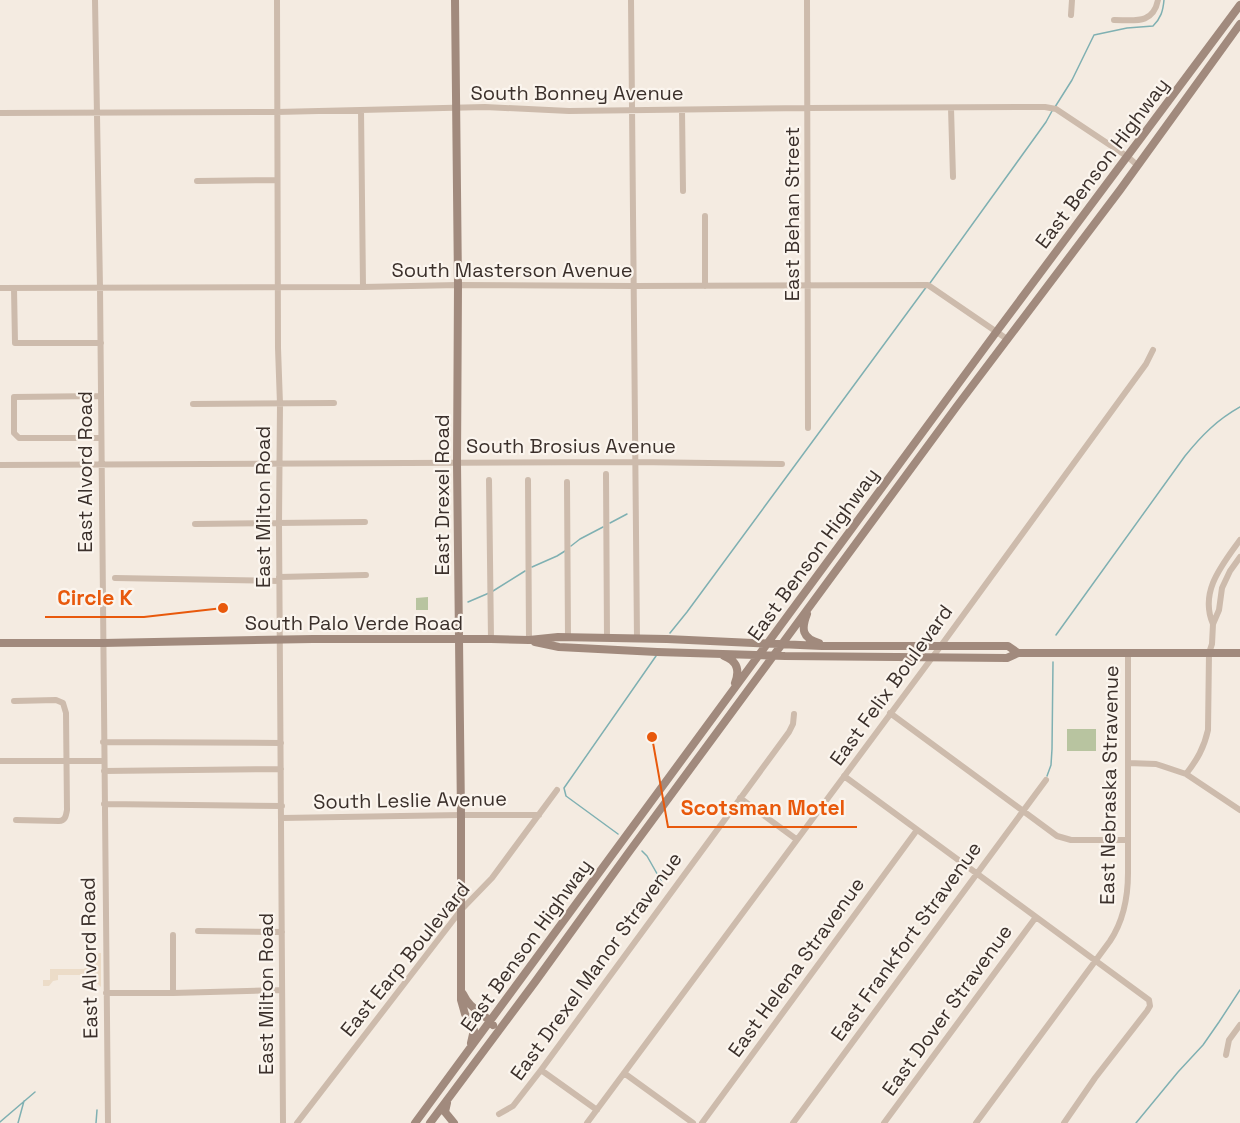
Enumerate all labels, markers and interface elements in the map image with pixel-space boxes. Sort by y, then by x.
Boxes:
street label: East Benson Highway [1029,72,1175,254]
street label: South Bonney Avenue [470,80,684,106]
street label: East Behan Street [779,127,805,301]
street label: South Masterson Avenue [391,257,633,283]
street label: East Alvord Road [72,391,98,553]
street label: East Drexel Road [429,414,455,576]
street label: East Milton Road [250,426,276,588]
street label: South Brosius Avenue [466,433,676,459]
street label: East Benson Highway [742,462,884,646]
callout: Circle K [45,578,144,617]
text: Circle K [57,584,134,611]
street label: East Felix Boulevard [824,599,958,771]
street label: South Palo Verde Road [245,610,463,636]
street label: East Nebraska Stravenue [1094,665,1124,905]
street label: South Leslie Avenue [313,785,507,815]
callout: Scotsman Motel [668,788,857,827]
text: Scotsman Motel [681,794,845,821]
street label: East Frankfort Stravenue [825,836,987,1046]
street label: East Drexel Manor Stravenue [504,847,688,1085]
street label: East Benson Highway [455,853,597,1037]
street label: East Helena Stravenue [722,872,870,1062]
street label: East Earp Boulevard [335,876,475,1042]
street label: East Alvord Road [75,877,103,1039]
street label: East Milton Road [253,913,279,1075]
street label: East Dover Stravenue [876,919,1018,1101]

